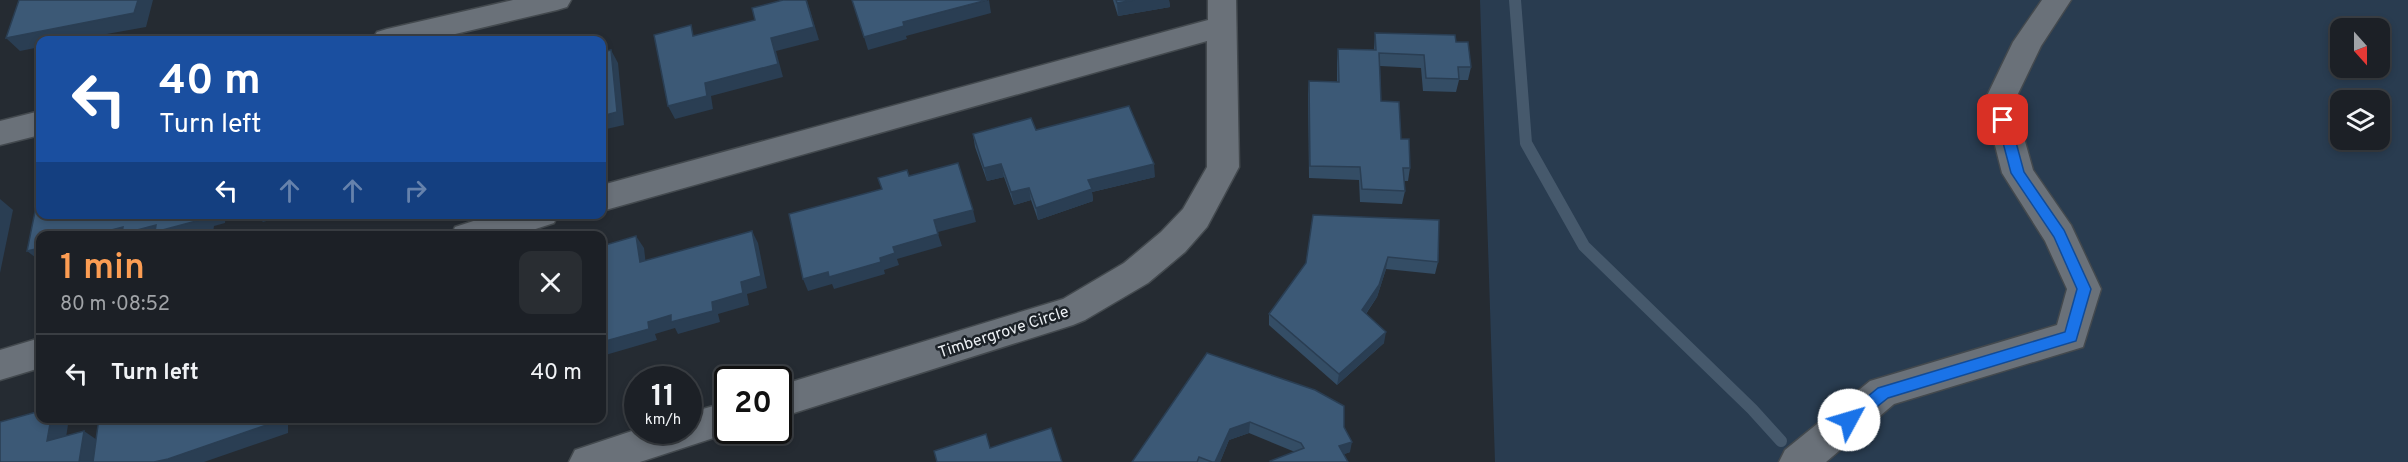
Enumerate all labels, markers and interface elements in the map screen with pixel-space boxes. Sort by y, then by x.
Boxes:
north arrow [2330,18,2390,78]
map controls [2330,18,2390,150]
text: 40 m [159,56,261,109]
icon: left [60,60,138,138]
button: layers [2330,90,2390,150]
pin [1977,94,2028,145]
icon: arrive [1986,103,2019,136]
text: Turn left [159,108,261,142]
icon: left [210,174,243,207]
icon: ahead [273,174,306,207]
icon: ahead [336,174,369,207]
icon: right [399,174,432,207]
text: 1 min [60,246,145,292]
button: close [519,251,582,314]
text: 80 m · 08:52 [60,292,170,318]
street label: Timbergrove Circle [936,302,1071,363]
icon: left [60,357,93,390]
text: Turn left [111,360,199,387]
text: 40 m [530,360,582,387]
speed limit sign: 20 [714,366,792,444]
text: 11 [651,379,675,416]
position arrow [1817,388,1881,452]
text: km/h [645,411,681,430]

